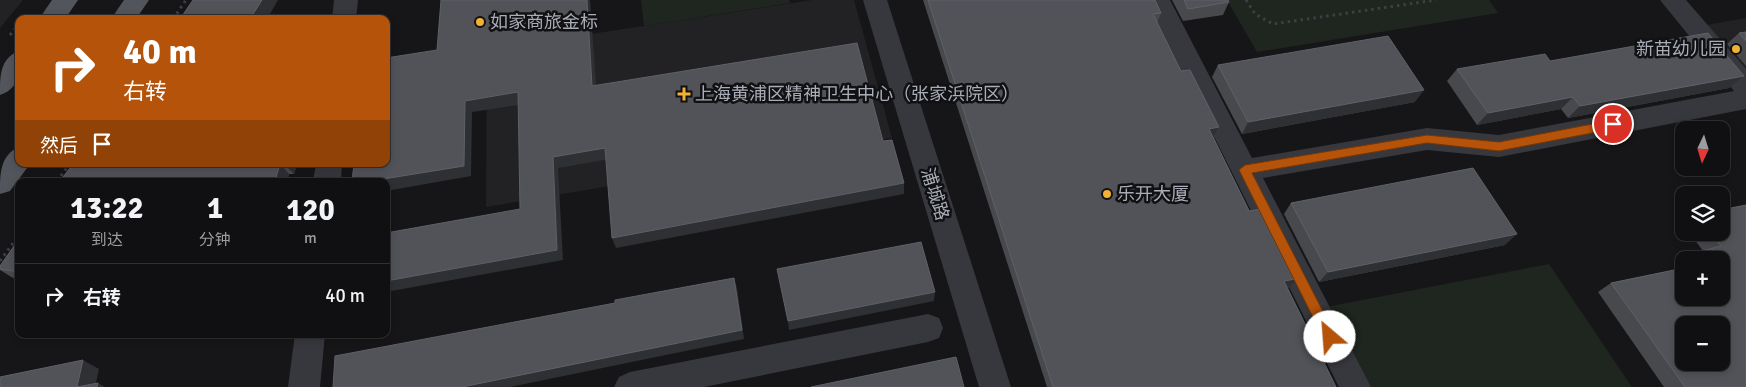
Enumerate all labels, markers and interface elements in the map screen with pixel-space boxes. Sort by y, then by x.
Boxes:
place label: 如家商旅金标 [490,11,598,33]
marker: 如家商旅金标 [474,16,486,28]
text: 40 m [123,30,197,73]
icon: right [40,35,105,100]
place label: 新苗幼儿园 [1636,38,1726,60]
marker: 新苗幼儿园 [1730,43,1742,55]
text: 右转 [123,78,167,105]
place label: 上海黄浦区精神卫生中心（张家浜院区） [695,83,1019,105]
marker: 上海黄浦区精神卫生中心（张家浜院区） [677,87,691,101]
pin [1592,103,1634,145]
icon: arrive [1599,110,1627,138]
north arrow [1675,121,1730,176]
map controls [1675,121,1730,371]
icon: arrive [88,130,116,158]
text: 然后 [40,134,78,158]
street label: 浦城路 [917,165,953,223]
place label: 乐开大厦 [1117,183,1189,205]
button: layers [1675,186,1730,241]
marker: 乐开大厦 [1101,188,1113,200]
text: 13:22 [70,190,144,227]
text: 1 [207,190,223,227]
text: 120 [286,192,335,229]
text: m [304,228,317,248]
text: 到达 [91,230,123,250]
text: 分钟 [199,230,231,250]
button: + [1675,251,1730,306]
icon: right [40,282,68,310]
text: 40 m [325,284,365,308]
text: 右转 [83,286,121,310]
position arrow [1303,310,1355,362]
button: − [1675,316,1730,371]

